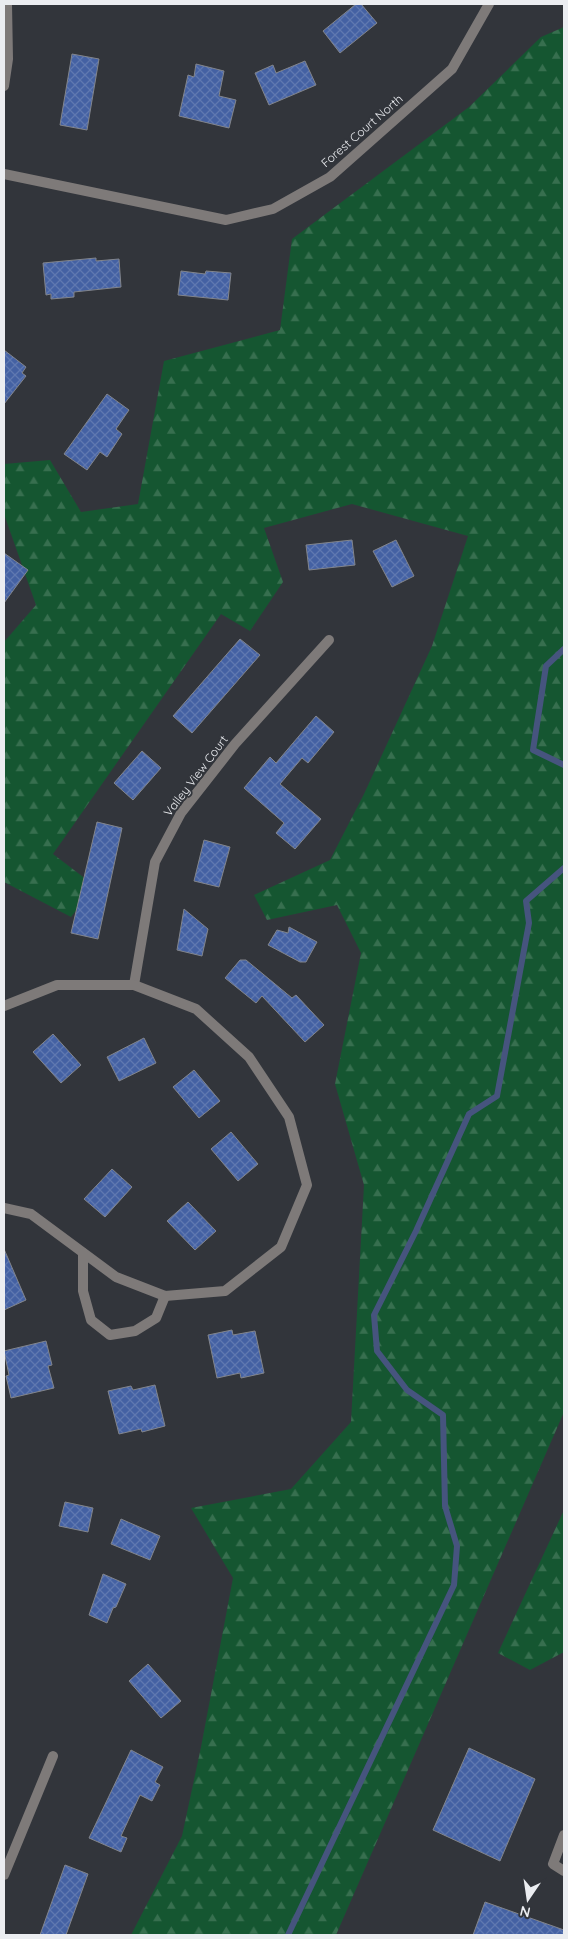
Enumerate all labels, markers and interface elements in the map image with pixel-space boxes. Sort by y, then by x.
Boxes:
street label: Forest Court North [318,91,406,170]
street label: Valley View Court [160,732,231,819]
north arrow [503,1874,553,1924]
text: N [518,1902,532,1922]

